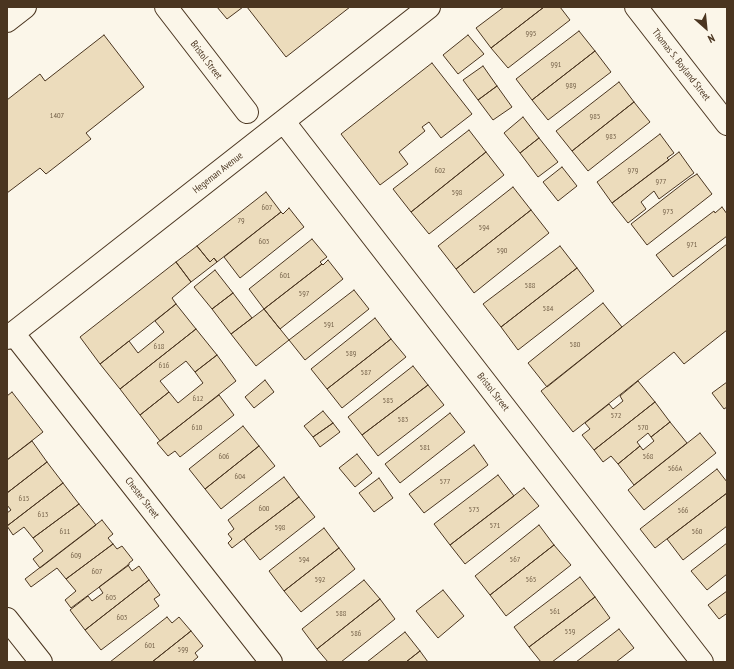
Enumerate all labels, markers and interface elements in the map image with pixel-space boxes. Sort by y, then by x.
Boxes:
north arrow [686,8,726,48]
street label: Thomas S. Boyland Street [649,27,713,103]
house number: 995 [526,29,536,39]
text: N [706,31,717,46]
street label: Bristol Street [188,38,224,82]
house number: 991 [551,60,561,70]
house number: 989 [566,81,576,91]
house number: 1407 [50,111,64,121]
house number: 985 [590,112,600,122]
house number: 983 [606,132,616,142]
street label: Hegeman Avenue [191,150,245,196]
house number: 602 [435,166,445,176]
house number: 979 [628,166,638,176]
house number: 977 [656,177,666,187]
house number: 598 [452,188,462,198]
house number: 607 [262,203,272,213]
house number: 973 [663,207,673,217]
house number: 79 [237,216,245,226]
house number: 594 [479,223,489,233]
house number: 603 [259,237,269,247]
house number: 971 [687,240,697,250]
house number: 590 [497,246,507,256]
house number: 601 [280,271,290,281]
house number: 588 [525,281,535,291]
house number: 597 [299,289,309,299]
house number: 584 [543,304,553,314]
house number: 591 [324,320,334,330]
house number: 580 [570,340,580,350]
house number: 618 [154,342,164,352]
house number: 589 [346,349,356,359]
house number: 616 [159,361,169,371]
house number: 587 [361,368,371,378]
street label: Bristol Street [474,371,512,413]
house number: 612 [193,394,203,404]
house number: 585 [383,396,393,406]
house number: 572 [611,411,621,421]
house number: 583 [398,415,408,425]
house number: 610 [192,423,202,433]
house number: 570 [638,423,648,433]
house number: 581 [420,443,430,453]
house number: 606 [219,452,229,462]
house number: 568 [643,452,653,462]
house number: 566A [668,464,682,474]
house number: 604 [235,472,245,482]
street label: Chester Street [122,475,162,521]
house number: 577 [440,477,450,487]
house number: 615 [19,494,29,504]
house number: 600 [259,504,269,514]
house number: 573 [469,505,479,515]
house number: 566 [678,506,688,516]
house number: 613 [38,510,48,520]
house number: 571 [490,521,500,531]
house number: 598 [275,523,285,533]
house number: 611 [60,527,70,537]
house number: 560 [692,527,702,537]
house number: 609 [71,551,81,561]
house number: 594 [299,555,309,565]
house number: 567 [510,555,520,565]
house number: 607 [92,567,102,577]
house number: 592 [315,575,325,585]
house number: 565 [526,575,536,585]
house number: 605 [106,593,116,603]
house number: 561 [550,607,560,617]
house number: 588 [336,609,346,619]
house number: 603 [117,613,127,623]
house number: 559 [565,627,575,637]
house number: 586 [351,629,361,639]
house number: 601 [145,641,155,651]
house number: 599 [178,645,188,655]

